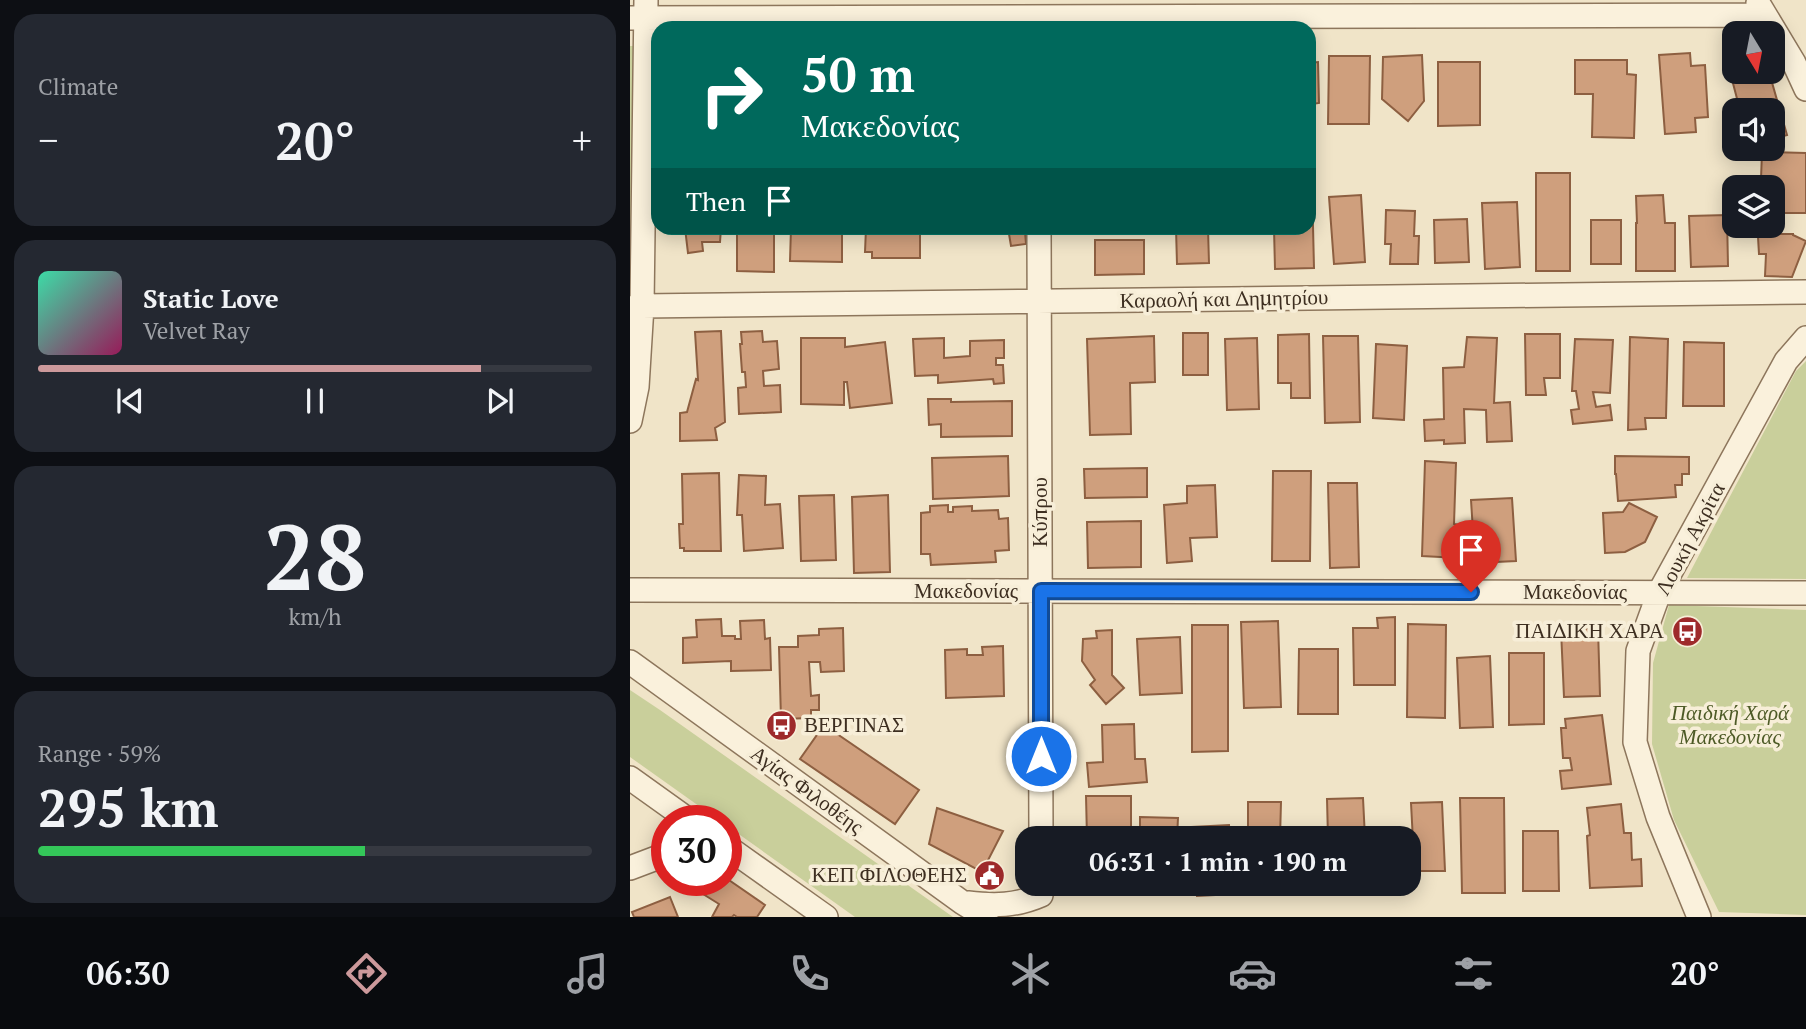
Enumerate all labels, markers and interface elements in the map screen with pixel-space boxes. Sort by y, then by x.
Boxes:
north arrow [1722,21,1785,84]
map controls [1722,21,1785,238]
text: 50 m [801,41,915,106]
icon: right [686,49,777,140]
text: Climate [38,71,118,102]
button: sound [1722,98,1785,161]
text: Μακεδονίας [801,104,959,146]
text: 20° [275,106,355,175]
text: − [38,115,58,165]
text: + [572,115,592,165]
button: layers [1722,175,1785,238]
icon: arrive [760,182,798,220]
text: Then [686,184,746,218]
text: Static Love [143,281,279,315]
street label: Καραολή και Δημητρίου [1119,282,1329,314]
text: Velvet Ray [143,315,250,346]
icon: previous [111,382,149,420]
icon: pause [296,382,334,420]
icon: next [481,382,519,420]
street label: Κύπρου [1025,477,1053,547]
street label: Λουκή Ακρίτα [1648,477,1731,600]
text: 28 [264,495,366,616]
pin [1441,520,1501,592]
icon: arrive [1452,531,1490,569]
street label: Μακεδονίας [914,576,1019,604]
street label: Μακεδονίας [1523,577,1628,605]
text: km/h [288,601,342,632]
bus stop icon: ΠΑΙΔΙΚΗ ΧΑΡΑ [1670,614,1704,648]
place label: ΠΑΙΔΙΚΗ ΧΑΡΑ [1515,616,1665,644]
park label: Παιδική Χαρά Μακεδονίας [1670,698,1790,750]
bus stop icon: ΒΕΡΓΙΝΑΣ [764,708,798,742]
place label: ΒΕΡΓΙΝΑΣ [804,710,904,738]
position arrow [1004,719,1078,793]
text: Range · 59% [38,738,161,769]
street label: Αγίας Φιλοθέης [746,739,870,840]
text: 295 km [38,773,219,842]
speed limit sign: 30 [651,805,742,896]
text: 06:31 · 1 min · 190 m [1089,844,1347,878]
public building icon: ΚΕΠ ΦΙΛΟΘΕΗΣ [973,858,1007,892]
place label: ΚΕΠ ΦΙΛΟΘΕΗΣ [811,860,967,888]
icon: directions [342,949,391,998]
icon: music [563,949,612,998]
icon: phone [785,949,834,998]
icon: climate [1006,949,1055,998]
icon: car [1228,949,1277,998]
icon: filters [1449,949,1498,998]
text: 06:30 [86,952,170,994]
text: 20° [1670,952,1720,994]

